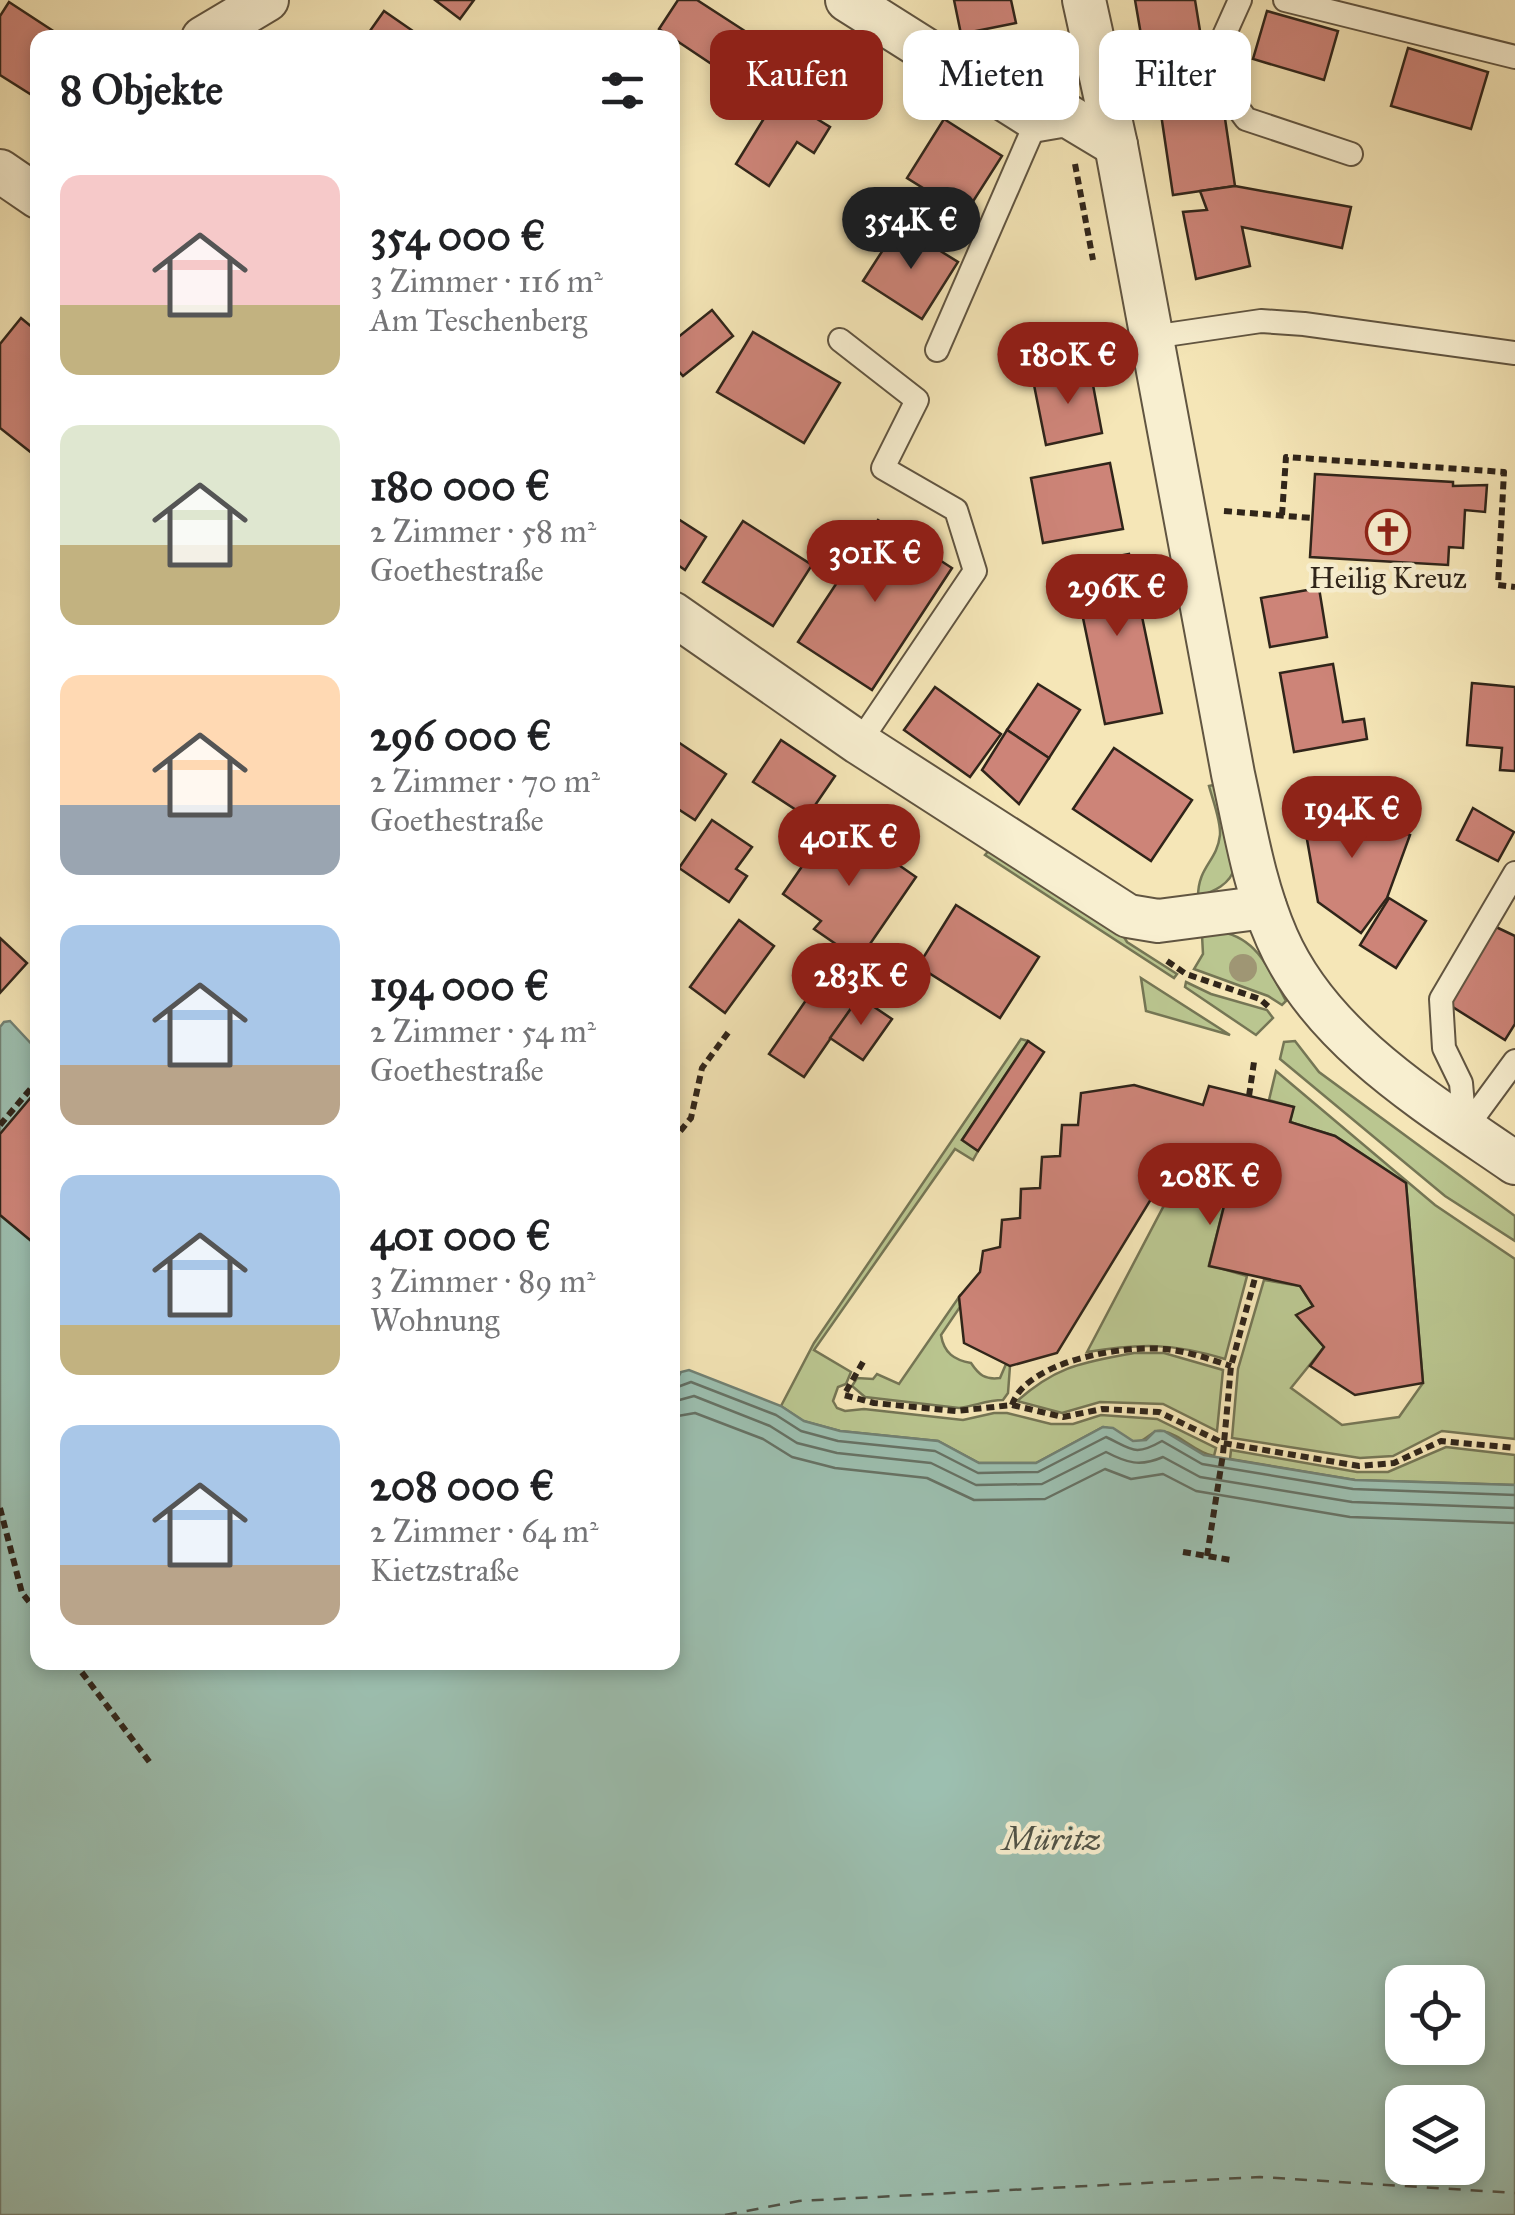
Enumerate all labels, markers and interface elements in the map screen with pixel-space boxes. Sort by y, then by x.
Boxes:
chip: Kaufen [710,30,883,120]
chip: Mieten [903,30,1079,120]
chip: Filter [1099,30,1251,120]
icon: filters [595,63,650,118]
text: 8 Objekte [60,64,223,116]
pin: 354K € [830,187,992,272]
text: 354K € [864,200,958,239]
text: 354 000 € [370,210,546,262]
icon: home [140,215,260,335]
text: 3 Zimmer · 116 m² [370,262,603,301]
text: Am Teschenberg [370,301,587,340]
pin: 180K € [987,322,1149,407]
text: 180K € [1019,335,1117,374]
text: 180 000 € [370,460,550,512]
icon: home [140,465,260,585]
church icon: Heilig Kreuz [1365,509,1411,555]
text: 2 Zimmer · 58 m² [370,512,596,551]
pin: 301K € [794,520,956,605]
text: 301K € [829,533,921,572]
text: Goethestraße [370,551,544,590]
pin: 296K € [1036,554,1198,639]
place label: Heilig Kreuz [1309,560,1467,596]
text: 296K € [1068,567,1166,606]
text: 296 000 € [370,710,552,762]
icon: home [140,715,260,835]
text: 2 Zimmer · 70 m² [370,762,600,801]
pin: 194K € [1271,776,1433,861]
text: 194K € [1304,789,1400,828]
text: Goethestraße [370,801,544,840]
pin: 401K € [768,804,930,889]
text: 401K € [800,817,898,856]
pin: 283K € [780,943,942,1028]
text: 283K € [814,956,908,995]
text: 194 000 € [370,960,549,1012]
icon: home [140,965,260,1085]
text: 2 Zimmer · 54 m² [370,1012,596,1051]
text: Goethestraße [370,1051,544,1090]
pin: 208K € [1129,1143,1291,1228]
text: 208K € [1160,1156,1260,1195]
text: 401 000 € [370,1210,551,1262]
icon: home [140,1215,260,1335]
text: 3 Zimmer · 89 m² [370,1262,596,1301]
text: Wohnung [370,1301,499,1340]
text: 208 000 € [370,1460,554,1512]
icon: home [140,1465,260,1585]
text: 2 Zimmer · 64 m² [370,1512,599,1551]
text: Kietzstraße [370,1551,519,1590]
water label: Müritz [1000,1820,1101,1859]
map controls [1385,1965,1485,2185]
button: locate [1385,1965,1485,2065]
button: layers [1385,2085,1485,2185]

